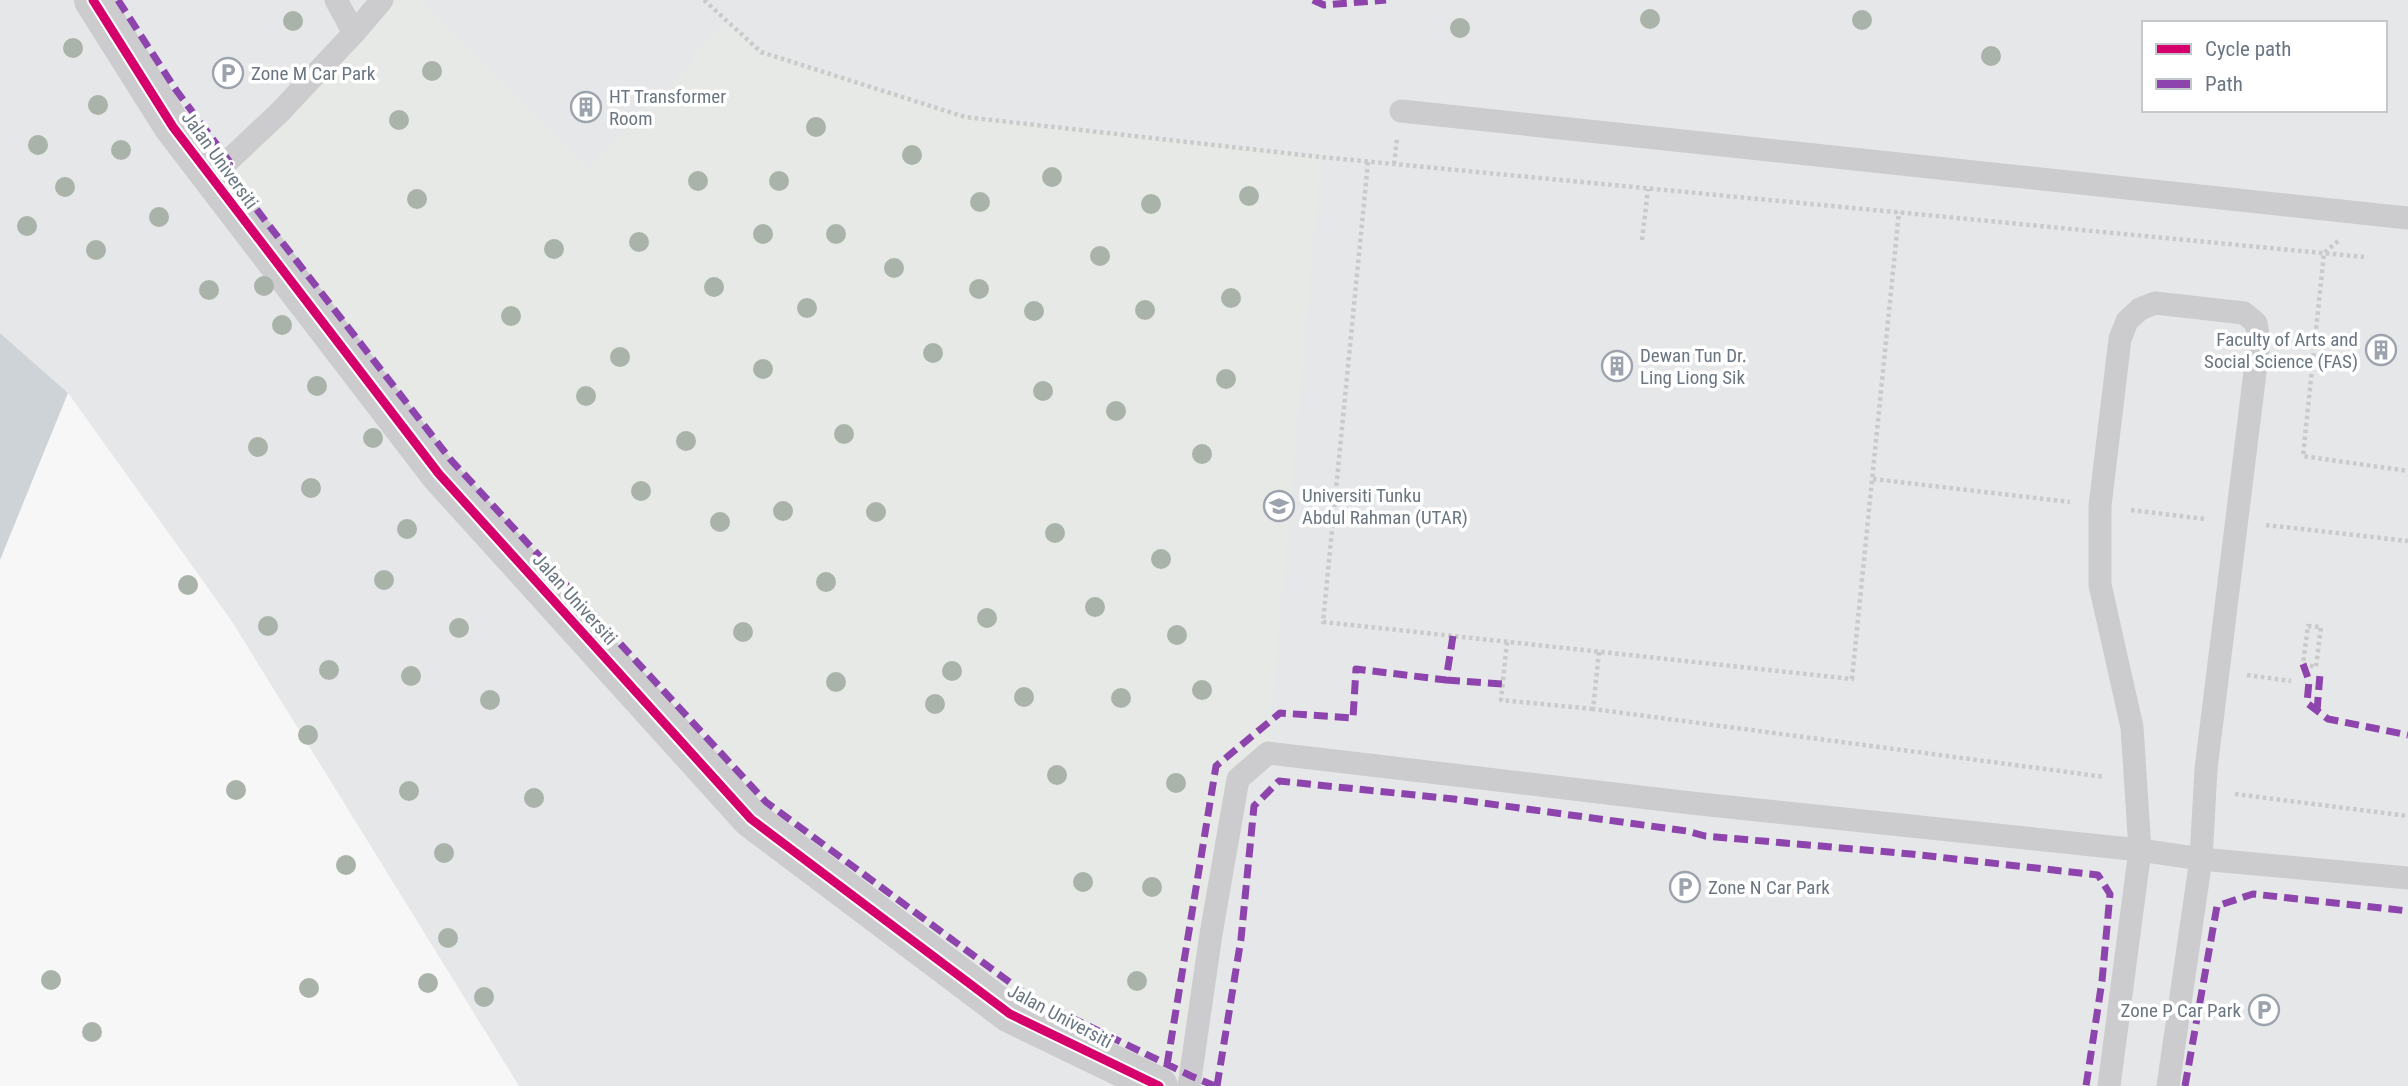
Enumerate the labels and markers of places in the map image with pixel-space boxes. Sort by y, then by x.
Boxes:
parking icon: Zone M Car Park [211,56,245,90]
place label: Zone M Car Park [251,62,376,85]
place label: HT Transformer Room [609,85,726,130]
building icon: HT Transformer Room [569,90,603,124]
place label: Faculty of Arts and Social Science (FAS) [2204,328,2358,373]
building icon: Faculty of Arts and Social Science (FAS) [2364,333,2398,367]
place label: Dewan Tun Dr. Ling Liong Sik [1640,344,1747,389]
building icon: Dewan Tun Dr. Ling Liong Sik [1600,349,1634,383]
place label: Universiti Tunku Abdul Rahman (UTAR) [1302,484,1468,529]
school or university icon: Universiti Tunku Abdul Rahman (UTAR) [1262,489,1296,523]
parking icon: Zone N Car Park [1668,870,1702,904]
place label: Zone N Car Park [1708,876,1830,899]
parking icon: Zone P Car Park [2247,993,2281,1027]
place label: Zone P Car Park [2120,999,2241,1022]

